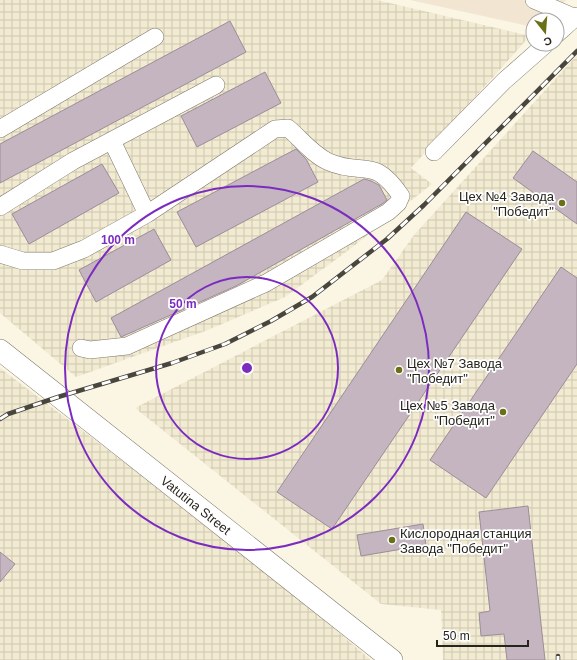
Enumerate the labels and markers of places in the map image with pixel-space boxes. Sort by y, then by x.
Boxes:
place label: Цех №4 Завода "Победит" [459,189,555,219]
marker: Цех №4 Завода "Победит" [557,198,567,208]
place label: Цех №7 Завода "Победит" [407,356,503,386]
centre of rings [240,361,254,375]
marker: Цех №7 Завода "Победит" [394,365,404,375]
place label: Цех №5 Завода "Победит" [400,398,496,428]
marker: Цех №5 Завода "Победит" [498,407,508,417]
place label: Кислородная станция Завода "Победит" [400,526,532,556]
marker: Кислородная станция Завода "Победит" [387,535,397,545]

